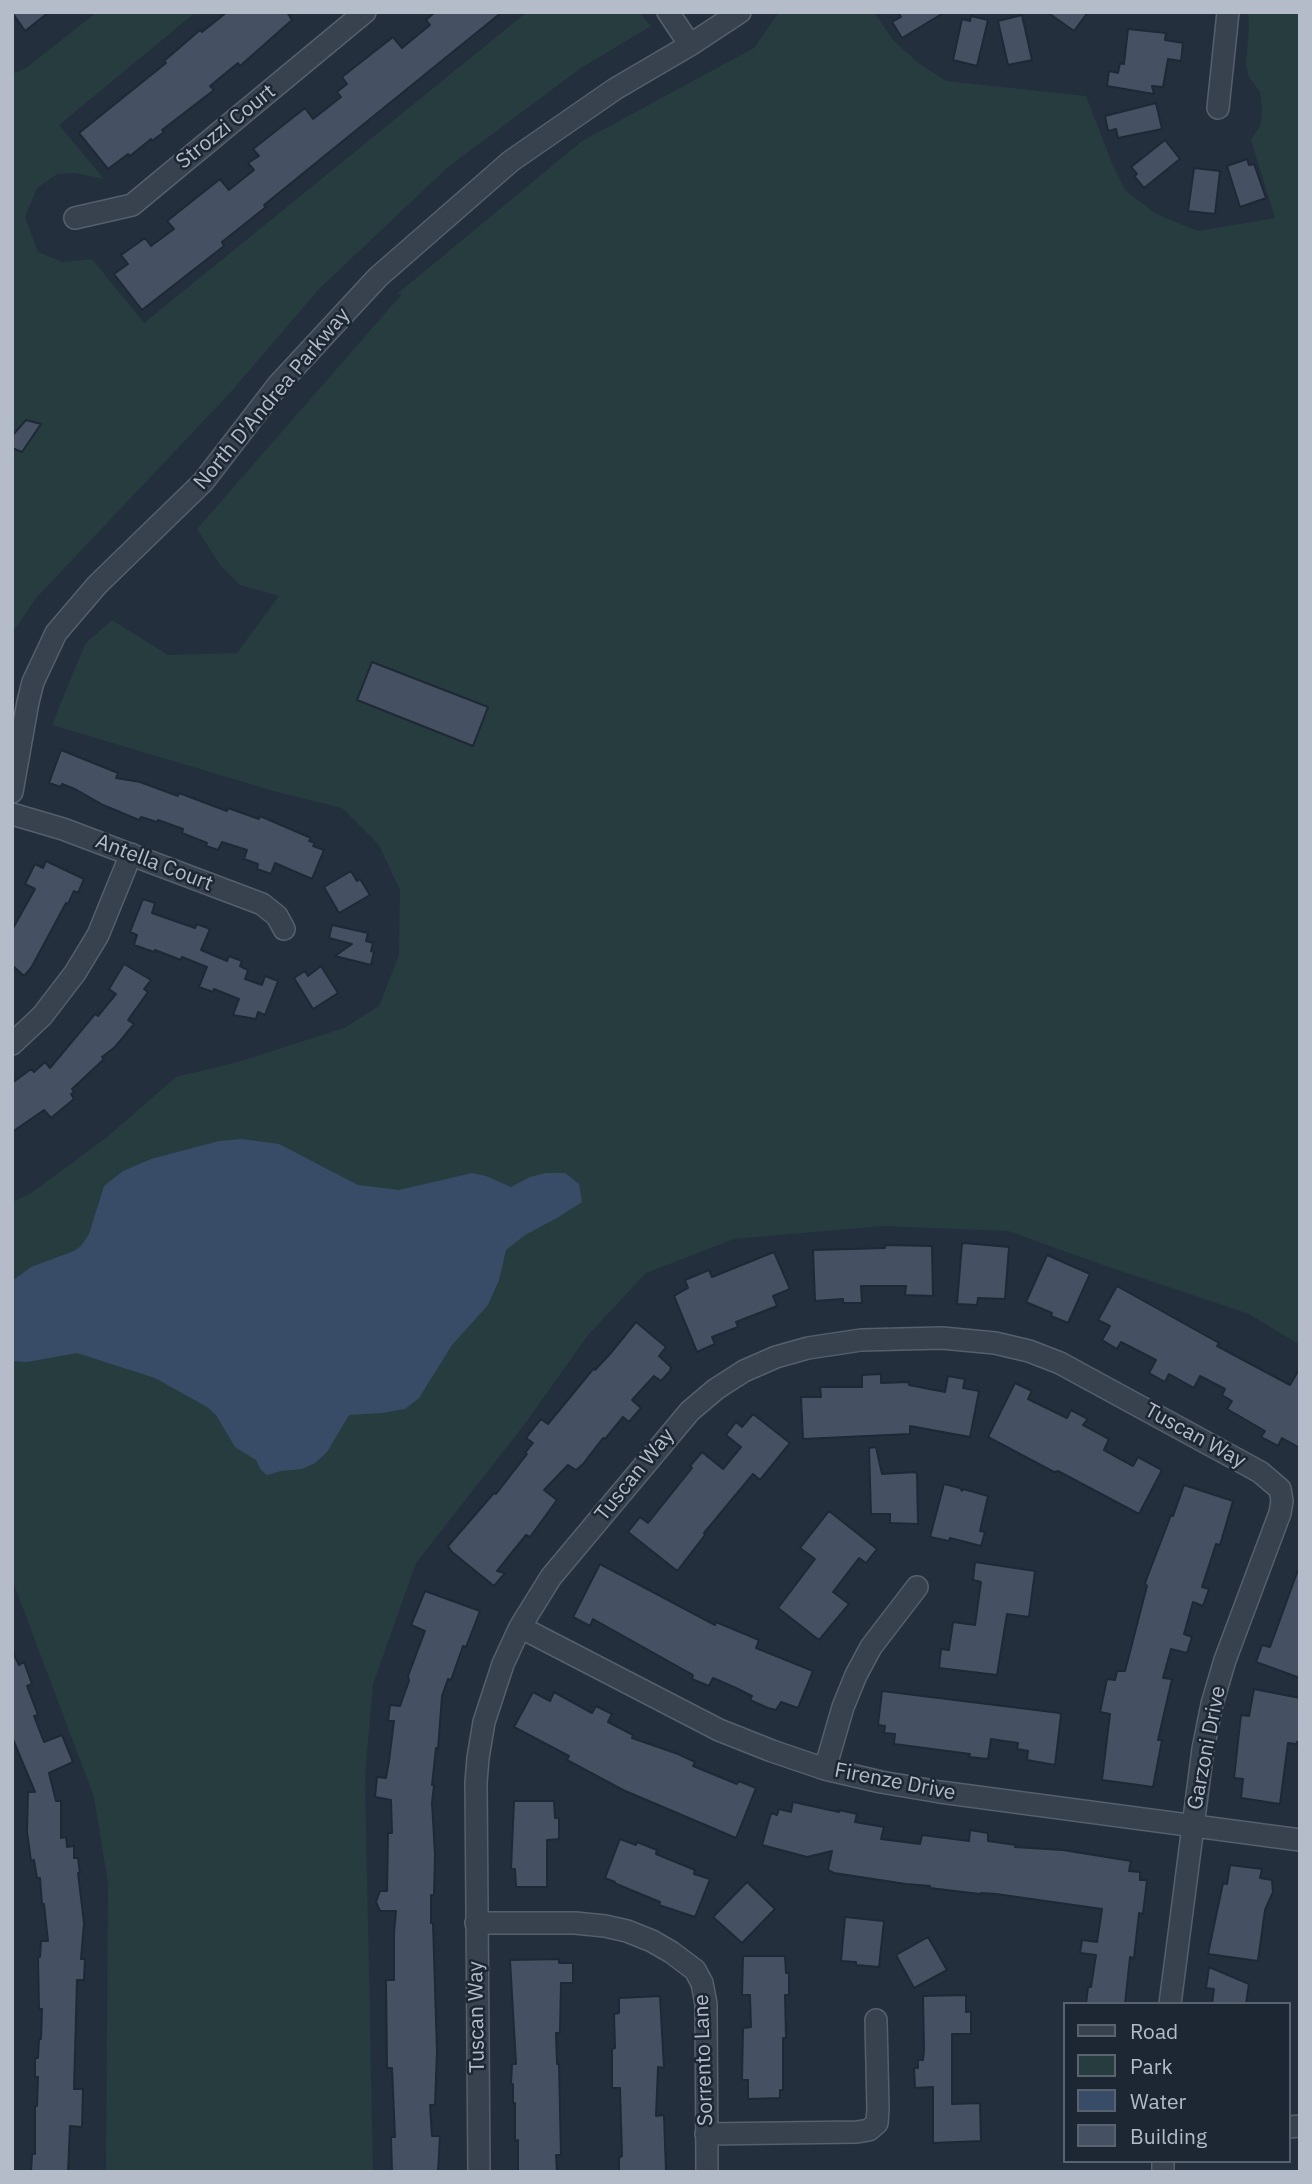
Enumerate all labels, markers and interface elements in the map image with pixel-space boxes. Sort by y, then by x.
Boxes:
street label: Strozzi Court [171,79,281,175]
street label: North D'Andrea Parkway [189,303,355,495]
street label: Antella Court [92,829,216,897]
street label: Tuscan Way [1140,1398,1250,1474]
street label: Tuscan Way [590,1424,680,1526]
street label: Garzoni Drive [1183,1684,1231,1812]
street label: Firenze Drive [832,1758,958,1806]
street label: Tuscan Way [463,1961,491,2073]
street label: Sorrento Lane [689,1994,719,2126]
legend [1064,2002,1291,2163]
text: Road [1130,2017,1178,2045]
text: Park [1130,2052,1173,2080]
text: Water [1130,2087,1186,2115]
text: Building [1130,2122,1207,2150]

